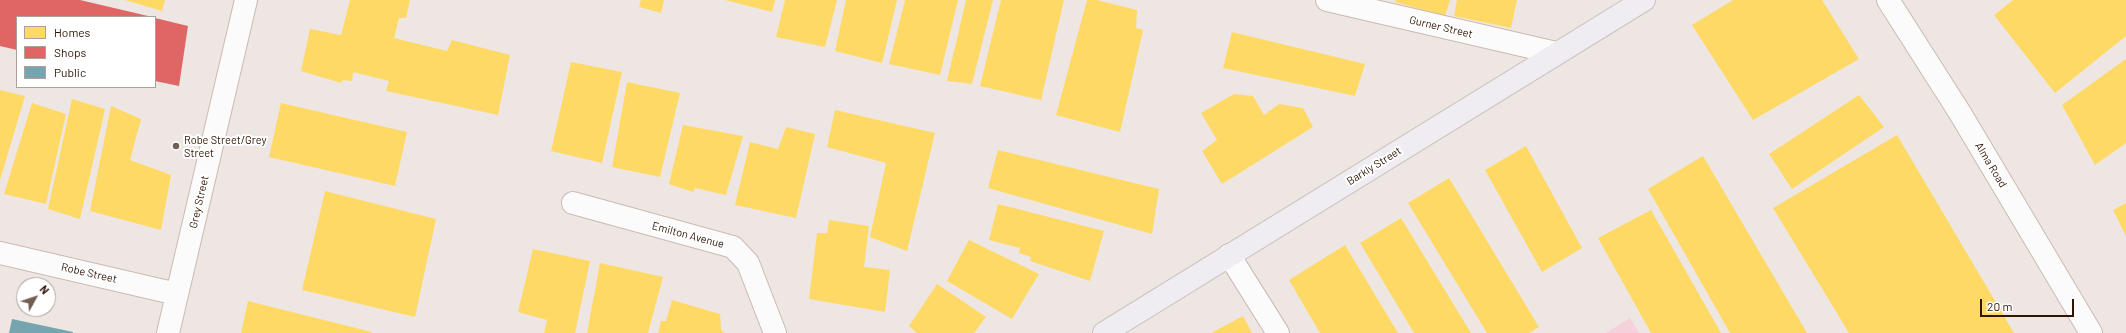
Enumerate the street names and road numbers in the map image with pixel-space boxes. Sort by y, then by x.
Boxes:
street label: Gurner Street [1408,13,1474,41]
street label: Alma Road [1972,140,2010,190]
street label: Barkly Street [1344,144,1404,188]
street label: Grey Street [187,174,211,230]
street label: Emilton Avenue [651,219,725,251]
street label: Robe Street [60,260,118,286]

